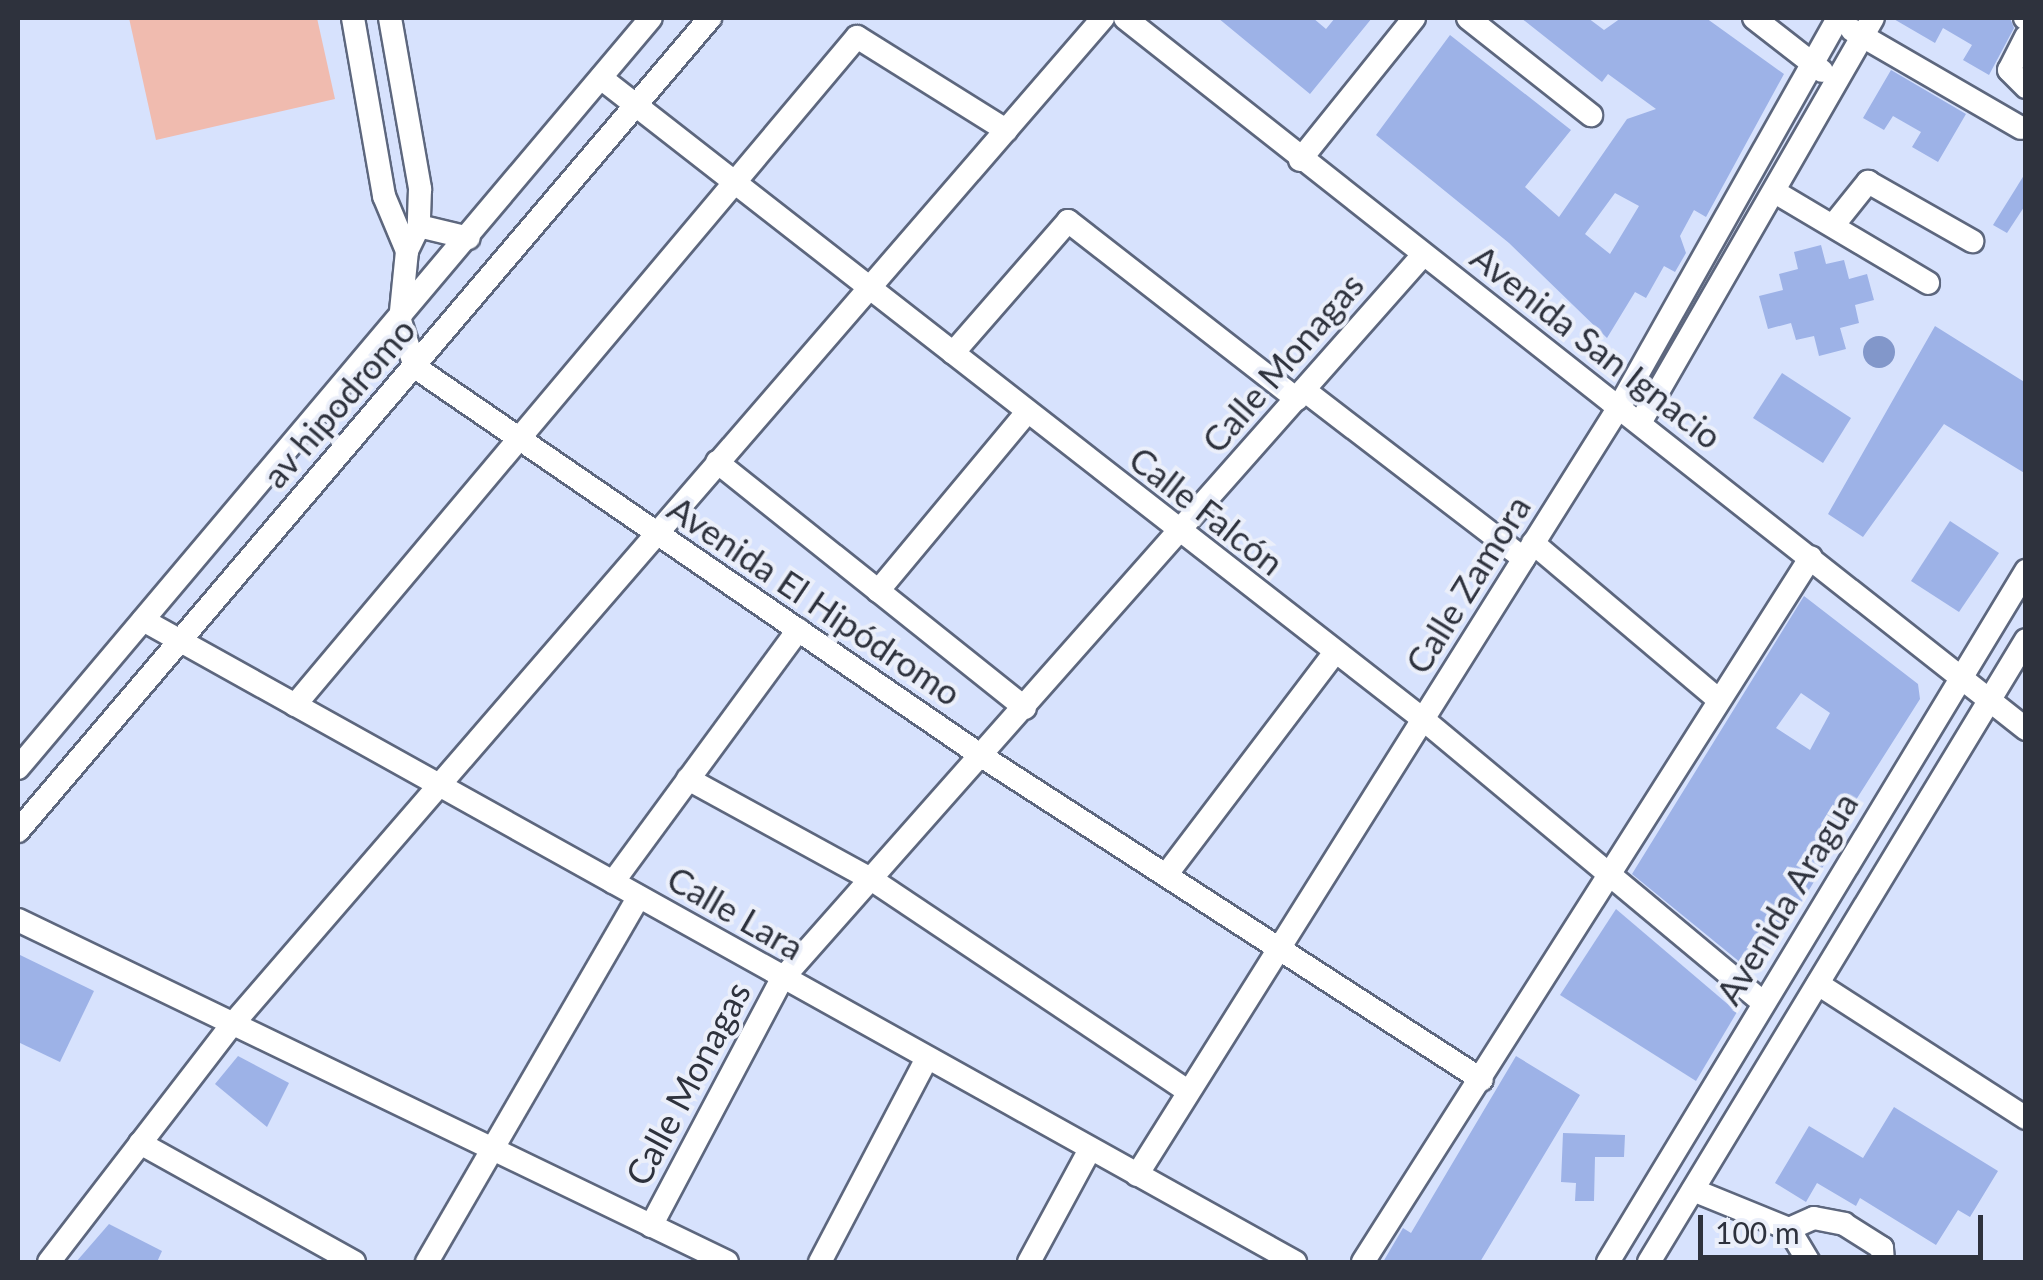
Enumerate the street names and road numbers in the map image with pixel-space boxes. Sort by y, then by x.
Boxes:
street label: Avenida San Ignacio [1463,235,1731,457]
street label: Calle Monagas [1193,264,1371,460]
street label: av hipodromo [253,308,423,496]
street label: Calle Falcón [1122,437,1292,583]
street label: Avenida El Hipódromo [661,486,969,714]
street label: Calle Zamora [1396,487,1538,681]
street label: Avenida Aragua [1706,784,1866,1012]
street label: Calle Lara [661,856,811,968]
street label: Calle Monagas [616,974,758,1192]

